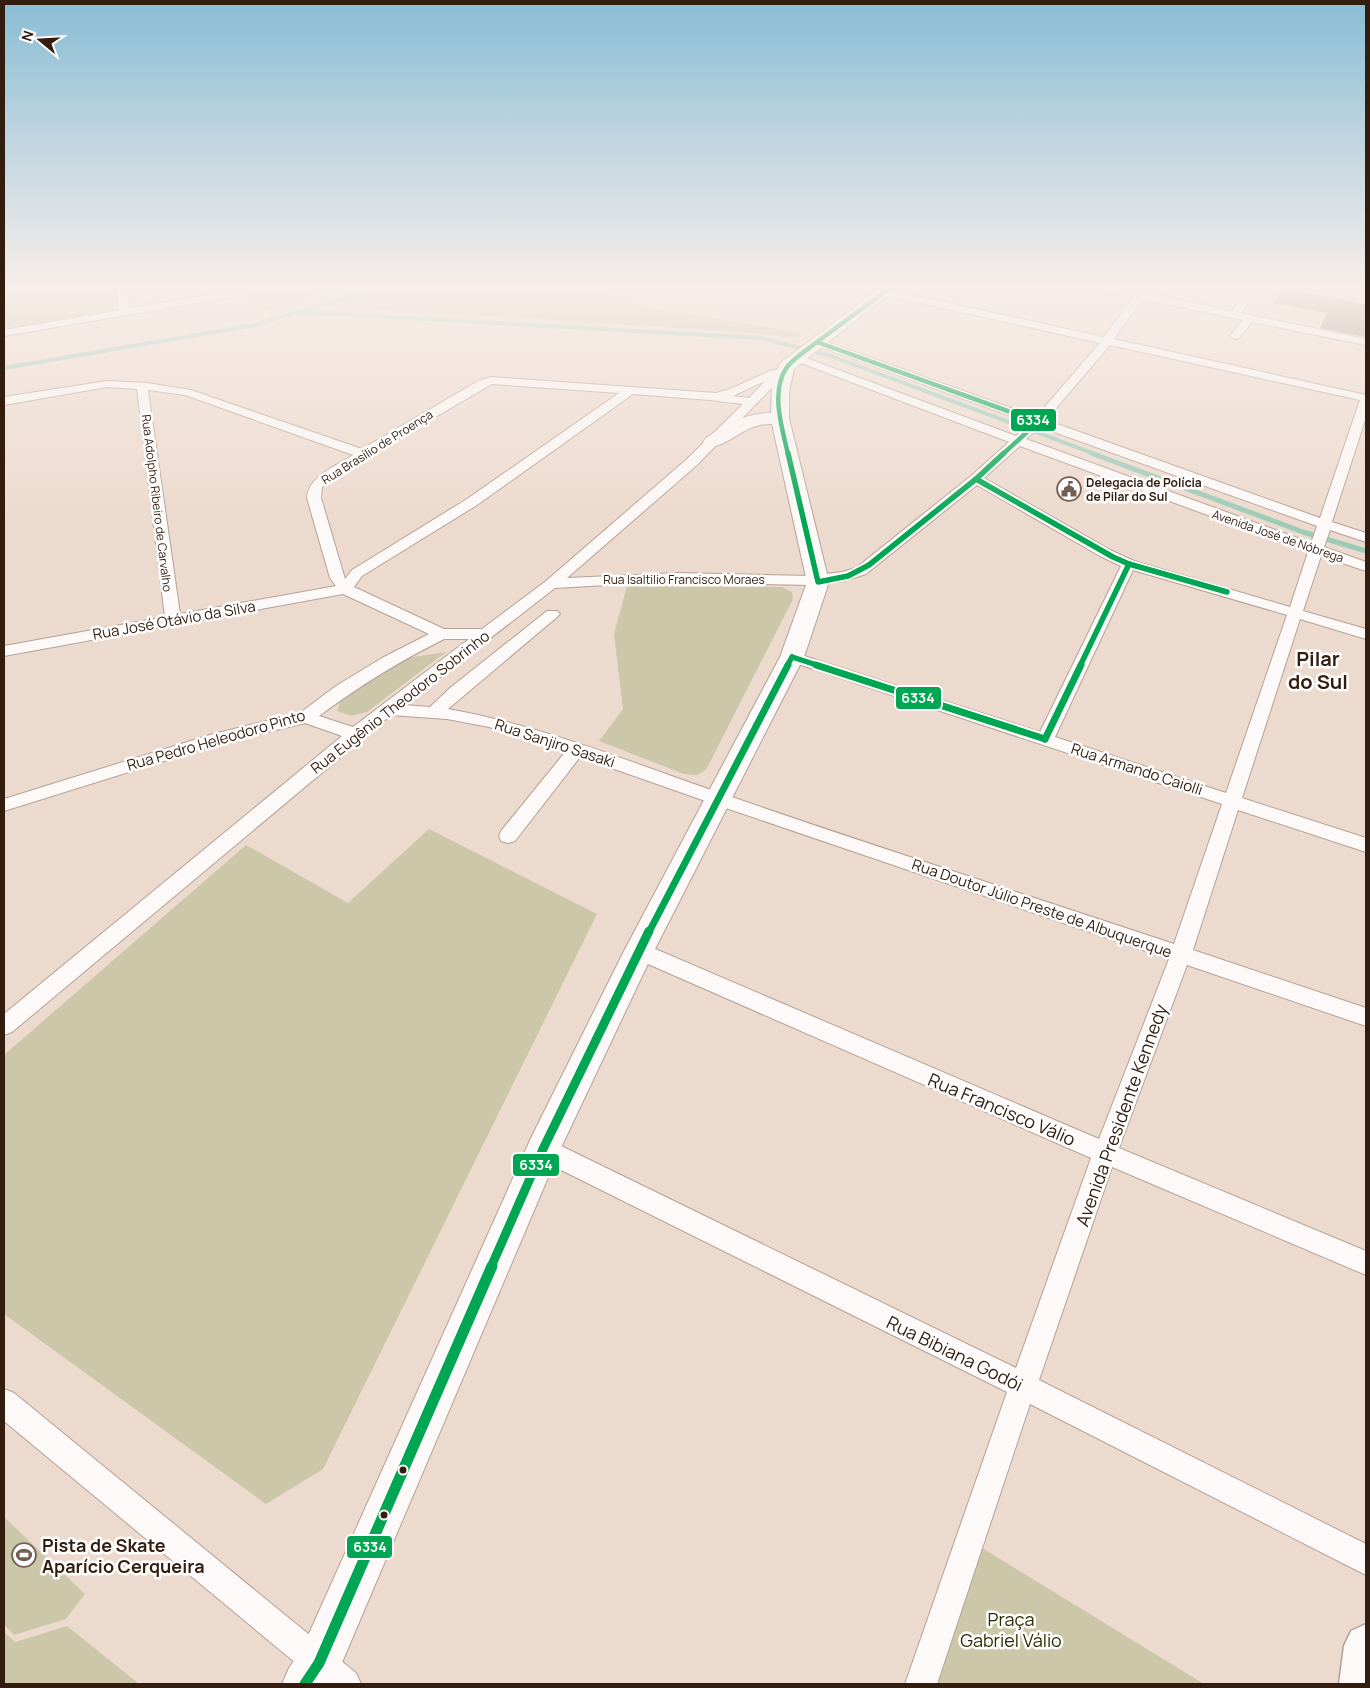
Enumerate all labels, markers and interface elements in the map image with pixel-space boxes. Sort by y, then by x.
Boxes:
north arrow [15,15,65,65]
text: N [17,28,38,44]
street label: Rua Brasílio de Proença [318,406,436,488]
line badge: 6334 [1010,408,1057,432]
text: 6334 [1016,410,1050,429]
street label: Rua Adolpho Ribeiro de Carvalho [138,413,176,593]
place label: Delegacia de Polícia de Pilar do Sul [1086,474,1202,505]
public building icon: Delegacia de Polícia de Pilar do Sul [1056,476,1082,502]
street label: Avenida José de Nóbrega [1210,505,1346,567]
street label: Rua Isaltilio Francisco Moraes [603,571,765,588]
street label: Rua José Otávio da Silva [91,595,257,645]
street label: Rua Eugênio Theodoro Sobrinho [306,625,494,779]
district label: Pilar do Sul [1288,645,1348,695]
line badge: 6334 [895,686,942,710]
text: 6334 [901,688,935,707]
street label: Rua Pedro Heleodoro Pinto [124,704,308,776]
street label: Rua Sanjiro Sasaki [492,714,618,772]
street label: Rua Armando Caiolli [1068,738,1206,800]
street label: Rua Doutor Júlio Preste de Albuquerque [909,854,1175,963]
street label: Avenida Presidente Kennedy [1070,1000,1173,1230]
street label: Rua Francisco Válio [925,1067,1079,1151]
line badge: 6334 [512,1153,560,1177]
text: 6334 [519,1155,553,1174]
street label: Rua Bibiana Godói [883,1310,1027,1396]
unlabelled marker [398,1465,408,1475]
unlabelled marker [379,1510,389,1520]
place label: Pista de Skate Aparício Cerqueira [42,1533,205,1578]
line badge: 6334 [346,1535,393,1559]
text: 6334 [353,1537,387,1556]
sports icon: Pista de Skate Aparício Cerqueira [11,1542,37,1568]
park label: Praça Gabriel Válio [960,1607,1062,1652]

